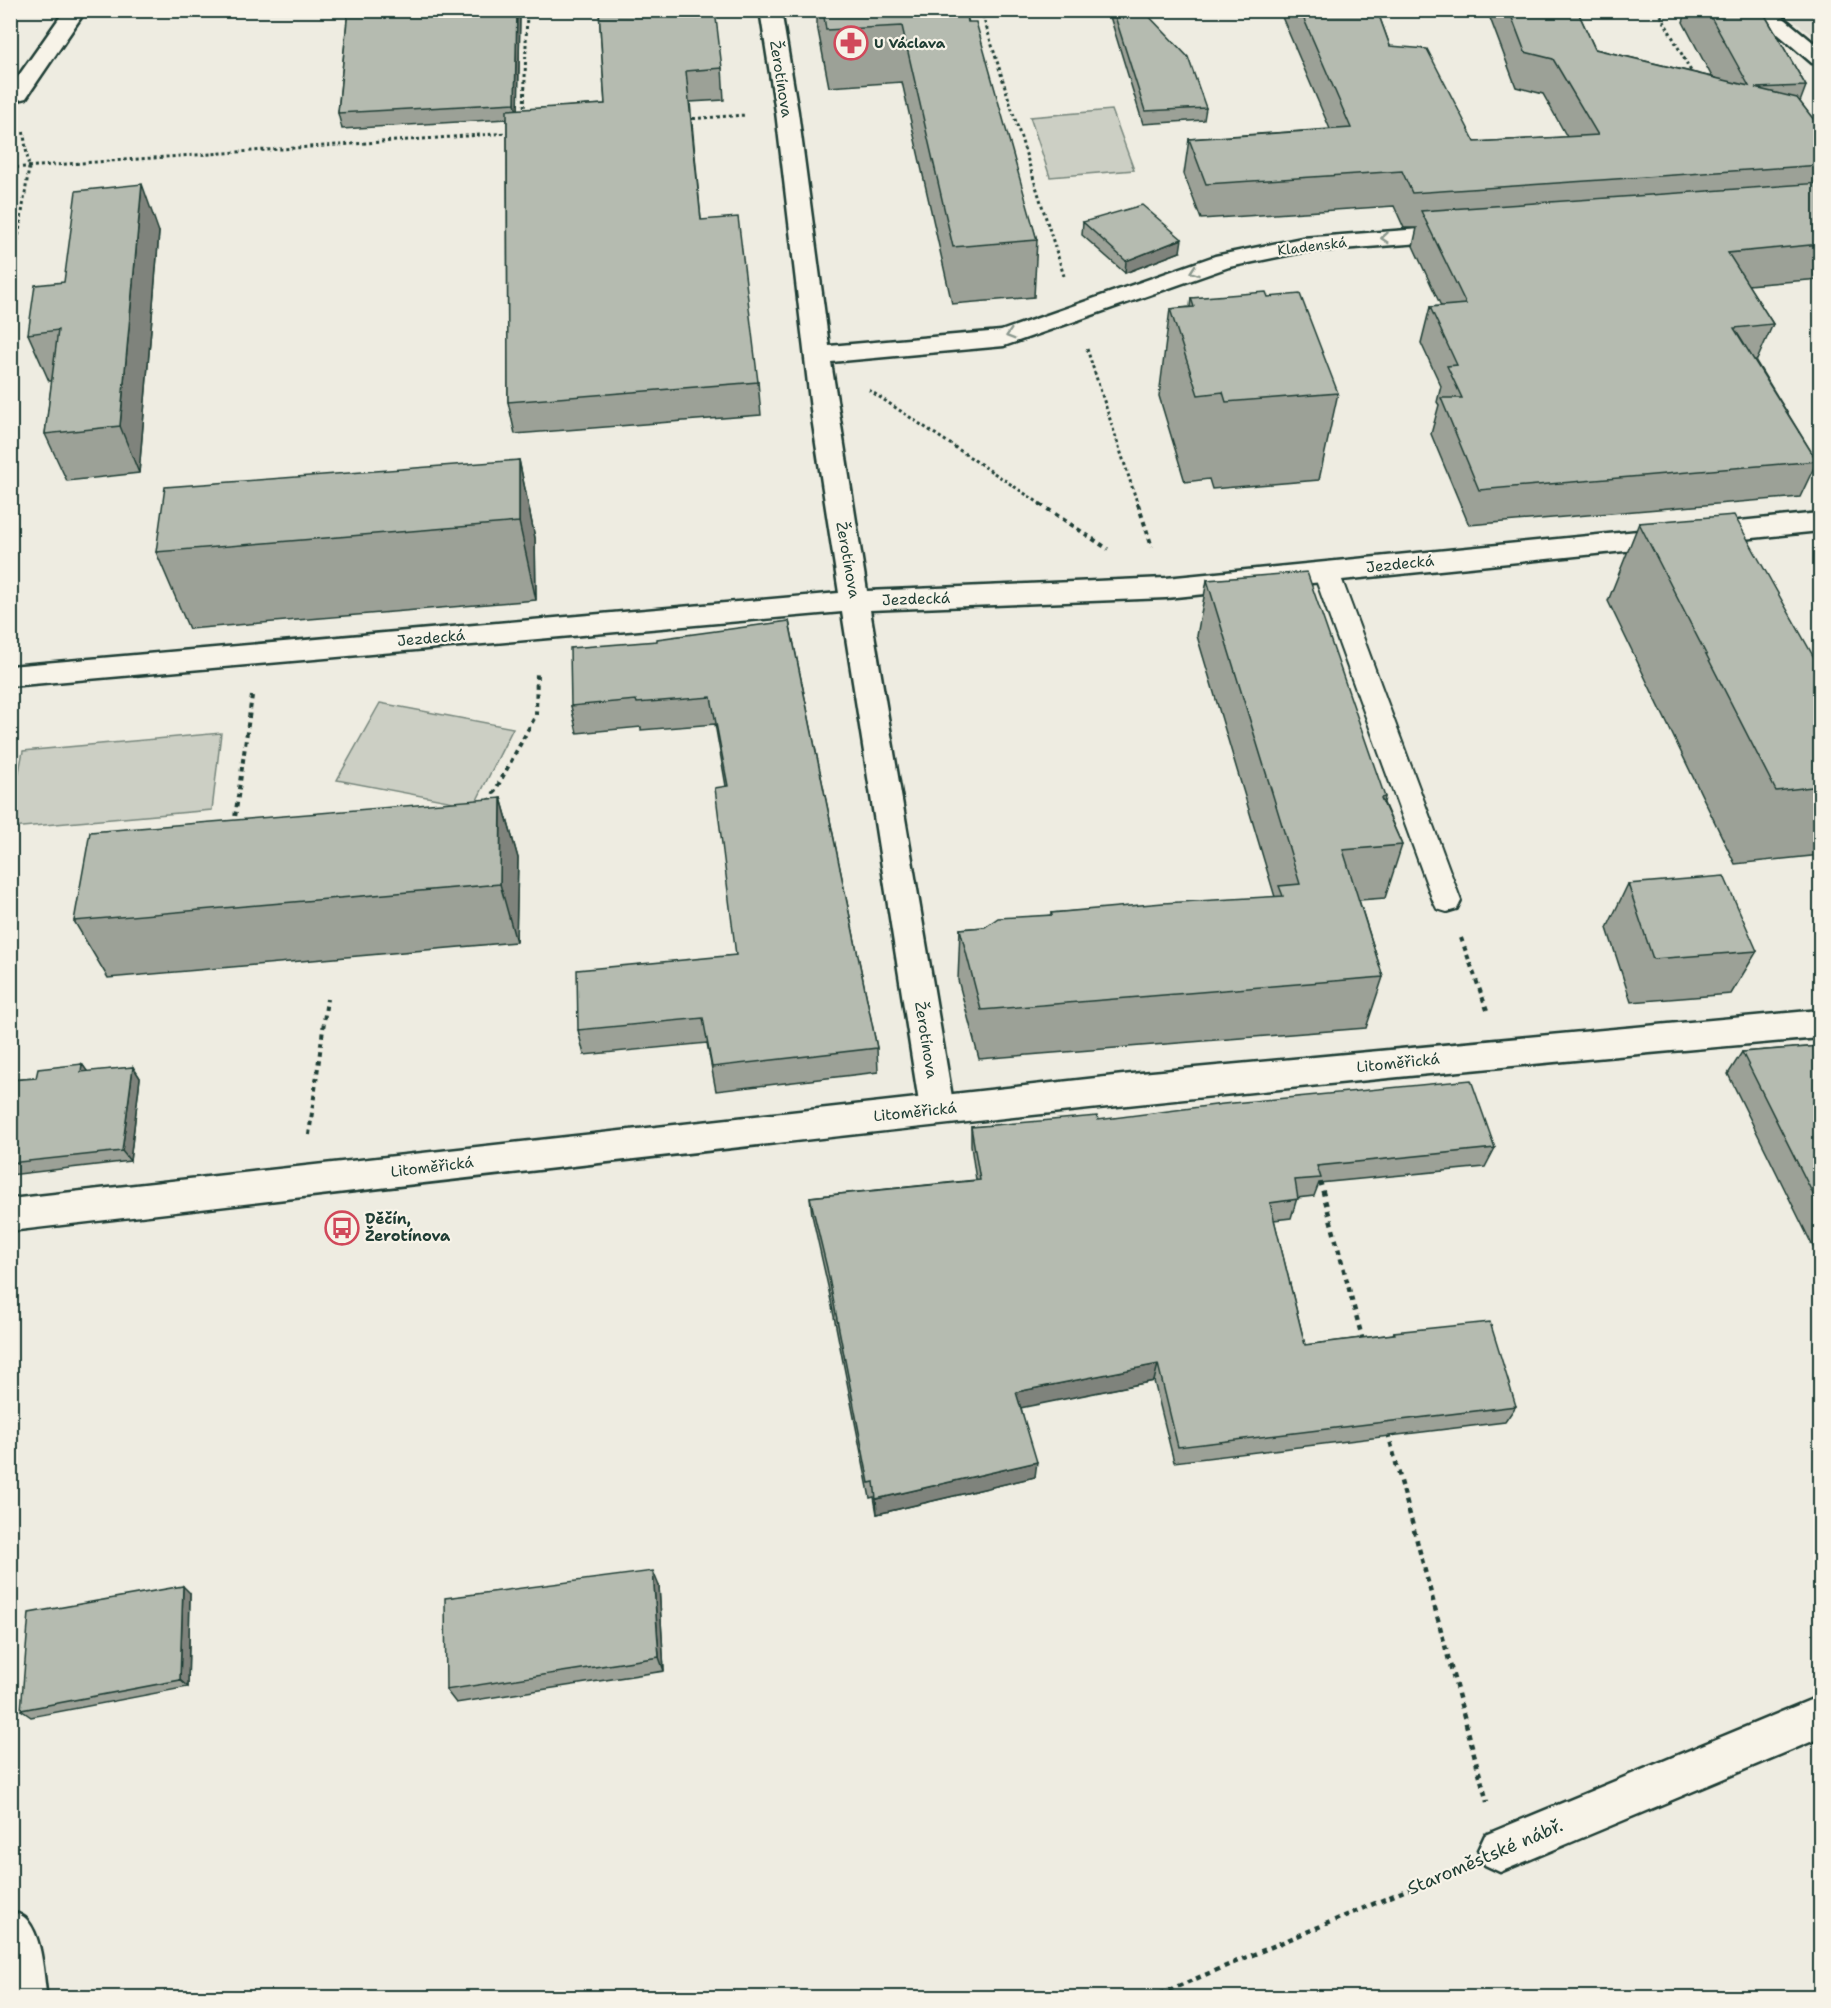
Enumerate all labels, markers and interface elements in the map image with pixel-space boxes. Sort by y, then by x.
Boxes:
pharmacy icon: U Václava [833,25,869,61]
place label: U Václava [874,34,946,52]
street label: Žerotínova [765,39,798,119]
one-way arrow [1381,231,1390,244]
street label: Kladenská [1276,233,1348,259]
one-way arrow [1189,264,1200,277]
one-way arrow [1005,328,1016,340]
street label: Žerotínova [831,520,866,601]
street label: Jezdecká [1365,550,1436,578]
street label: Jezdecká [882,588,951,610]
street label: Jezdecká [396,625,467,651]
street label: Žerotínova [910,1000,943,1080]
street label: Litoměřická [1355,1049,1441,1077]
street label: Litoměřická [872,1098,958,1126]
street label: Litoměřická [389,1152,475,1182]
place label: Děčín, Žerotínova [365,1209,451,1246]
bus stop icon: Děčín, Žerotínova [324,1210,360,1246]
street label: Staroměstské nábř. [1404,1813,1566,1901]

